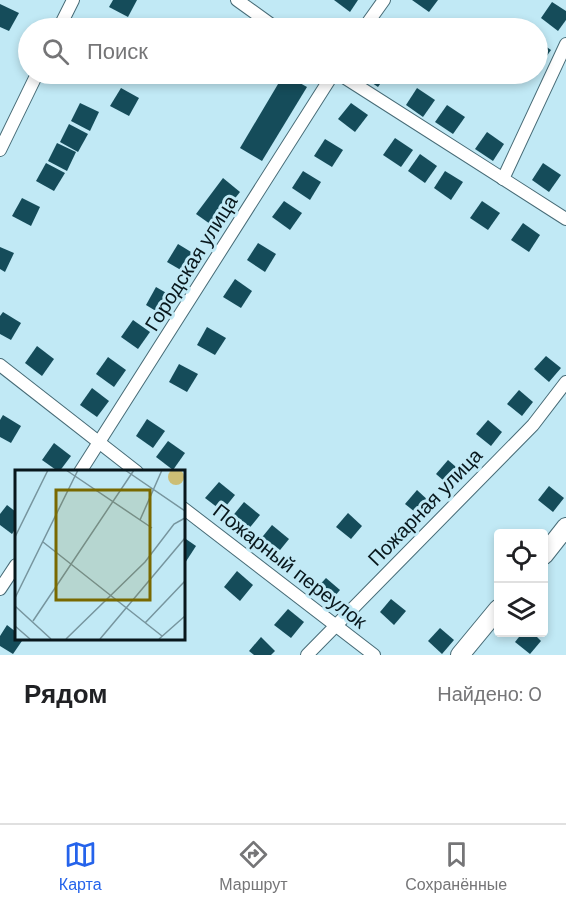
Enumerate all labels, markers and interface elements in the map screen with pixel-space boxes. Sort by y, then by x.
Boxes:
search box [18,18,548,84]
icon: search [39,35,72,68]
text: Поиск [87,37,148,66]
street label: Городская улица [139,189,244,336]
street label: Пожарная улица [362,442,489,571]
inset map [15,470,184,640]
street label: Пожарный переулок [208,498,372,634]
map controls [494,529,548,637]
button: locate [494,529,548,583]
button: layers [494,583,548,637]
text: Рядом [24,677,107,711]
text: Найдено: 0 [437,681,542,707]
tab: Карта [59,838,102,895]
tab: Маршрут [219,838,288,895]
tab: Сохранённые [405,838,507,895]

